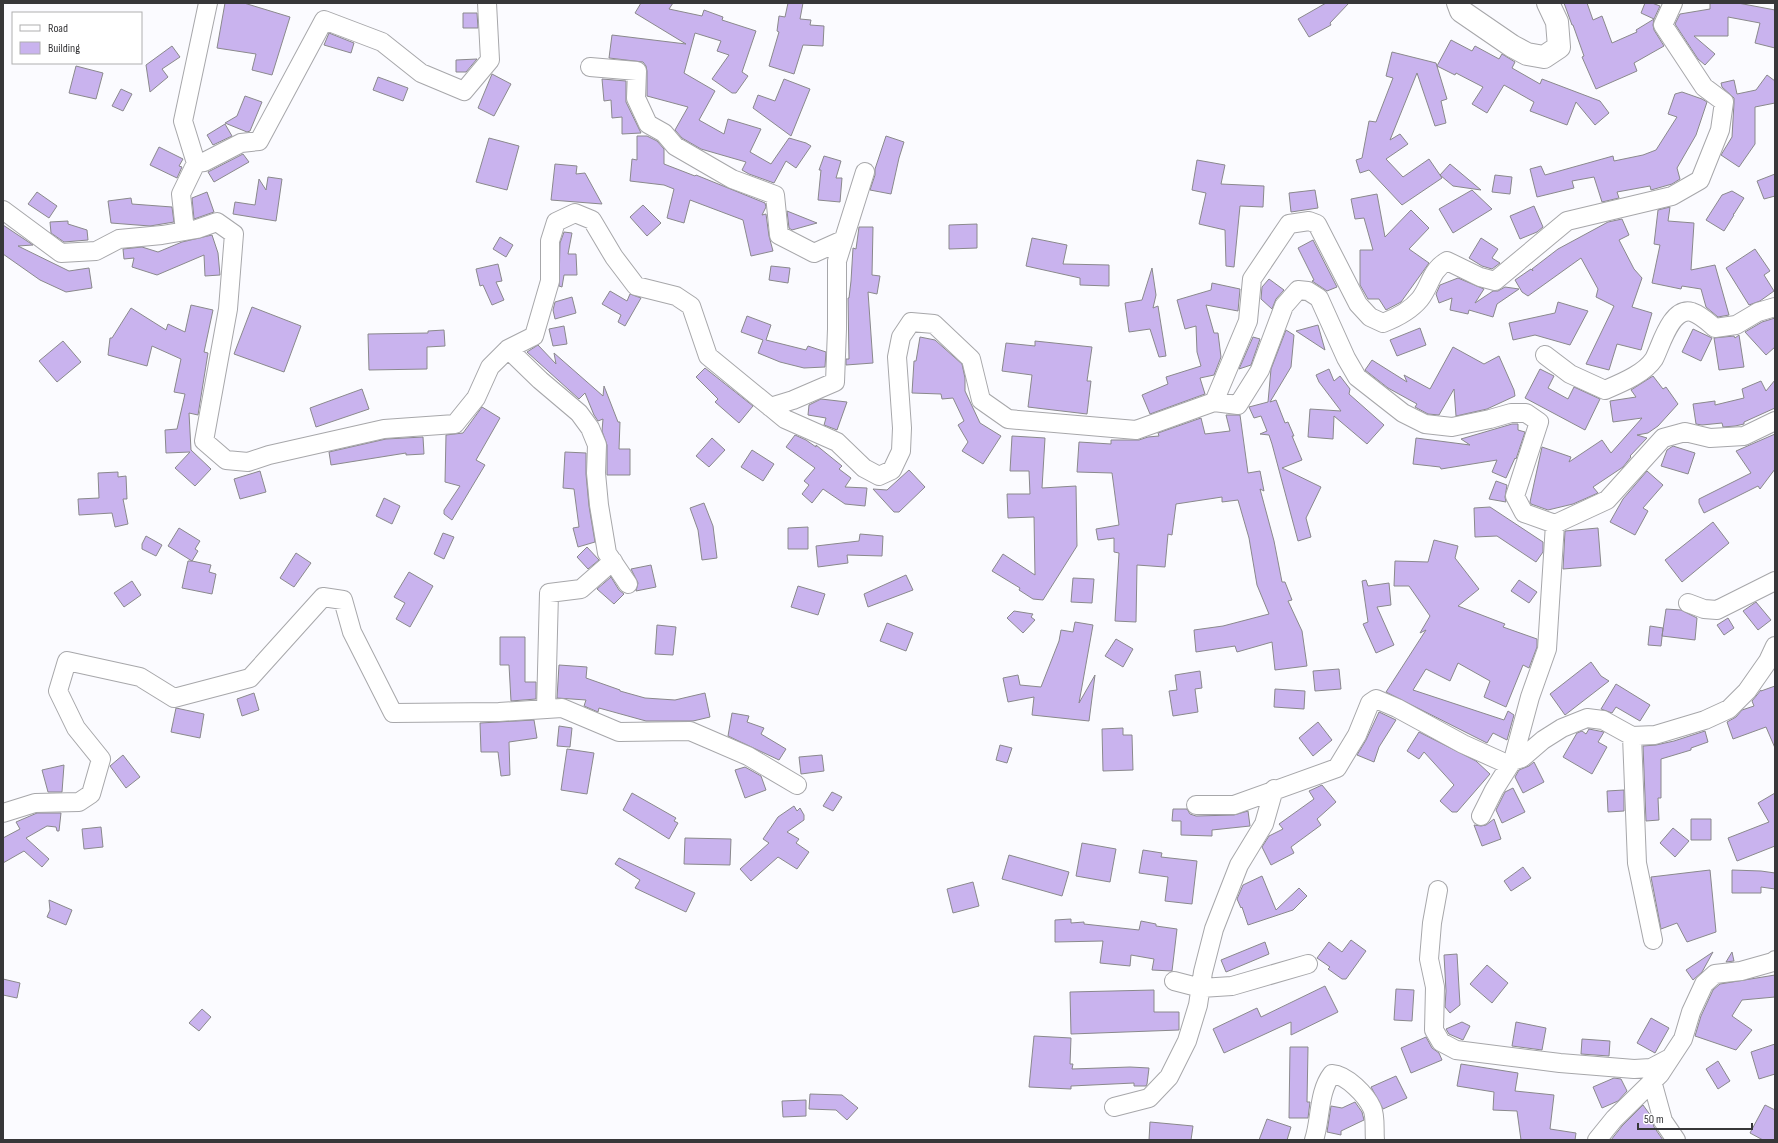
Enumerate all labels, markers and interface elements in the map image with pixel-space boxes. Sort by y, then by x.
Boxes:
legend [12,12,142,64]
text: Road [48,21,68,36]
text: Building [48,41,80,56]
scale bar [1638,1105,1752,1131]
text: 50 m [1644,1112,1664,1127]

